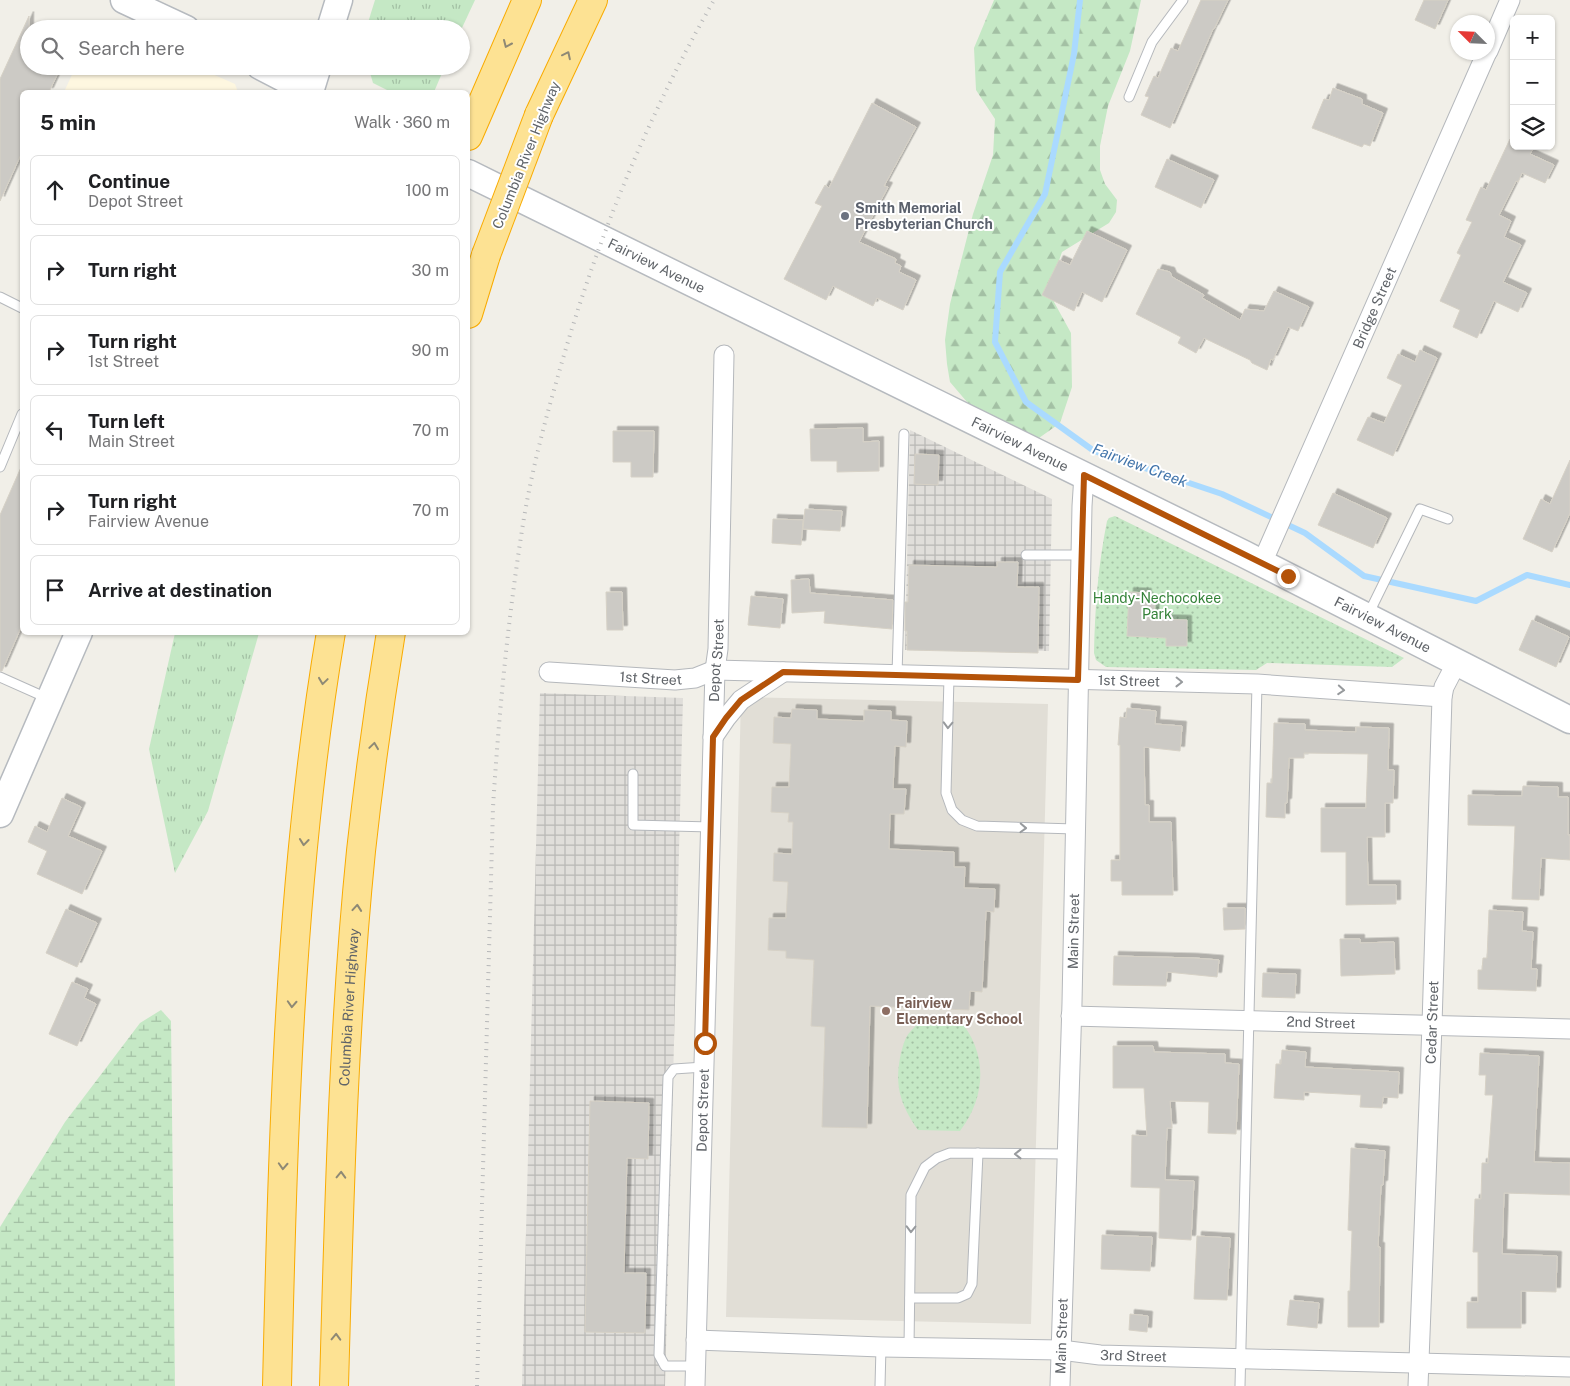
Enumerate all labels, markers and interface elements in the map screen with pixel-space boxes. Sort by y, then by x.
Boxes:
north arrow [1450,15,1495,60]
map controls [1510,15,1555,150]
button: + [1510,15,1555,60]
search box [20,20,470,75]
icon: search [38,34,66,62]
text: Search here [78,37,185,59]
one-way arrow [502,39,513,48]
one-way arrow [560,51,571,60]
button: − [1510,60,1555,105]
street label: Columbia River Highway [489,78,563,231]
button: layers [1510,105,1555,150]
text: 5 min [40,110,96,135]
text: Walk · 360 m [354,113,450,132]
text: Continue [88,170,170,192]
icon: ahead [41,176,69,204]
text: 100 m [405,181,449,200]
text: Depot Street [88,192,183,211]
place label: Smith Memorial Presbyterian Church [855,200,993,232]
marker: Smith Memorial Presbyterian Church [839,210,851,222]
street label: Fairview Avenue [605,235,708,296]
icon: right [41,256,69,284]
text: Turn right [88,259,177,281]
text: 30 m [412,261,449,280]
street label: Bridge Street [1350,264,1399,351]
text: Turn right [88,330,177,352]
icon: right [41,336,69,364]
text: 90 m [412,341,449,360]
text: 1st Street [88,352,159,371]
text: Turn left [88,410,165,432]
street label: Fairview Avenue [969,414,1071,475]
icon: left [41,416,69,444]
text: 70 m [412,421,449,440]
text: Main Street [88,432,175,451]
water label: Fairview Creek [1090,440,1191,490]
text: Turn right [88,490,177,512]
icon: right [41,496,69,524]
text: 70 m [412,501,449,520]
text: Fairview Avenue [88,512,209,531]
route end [1277,565,1300,588]
icon: arrive [41,576,69,604]
text: Arrive at destination [88,579,272,601]
park label: Handy-Nechocokee Park [1093,590,1221,622]
street label: Fairview Avenue [1332,593,1433,656]
street label: Depot Street [706,619,727,702]
street label: 1st Street [619,669,683,688]
street label: 1st Street [1098,672,1160,689]
one-way arrow [318,677,329,685]
one-way arrow [1176,677,1183,687]
one-way arrow [1338,684,1346,695]
one-way arrow [943,722,953,730]
one-way arrow [368,742,379,750]
one-way arrow [1019,822,1027,833]
one-way arrow [299,838,310,846]
street label: Main Street [1065,893,1082,969]
one-way arrow [351,904,362,912]
street label: Columbia River Highway [336,927,362,1087]
street label: Cedar Street [1422,980,1441,1064]
place label: Fairview Elementary School [896,995,1023,1027]
one-way arrow [286,1000,297,1008]
marker: Fairview Elementary School [880,1005,892,1017]
street label: 2nd Street [1286,1014,1356,1031]
route start [694,1032,717,1055]
street label: Depot Street [694,1068,712,1152]
one-way arrow [1014,1149,1022,1159]
one-way arrow [278,1163,289,1171]
one-way arrow [335,1171,346,1179]
one-way arrow [906,1226,916,1233]
street label: Main Street [1052,1298,1071,1374]
one-way arrow [330,1333,341,1341]
street label: 3rd Street [1100,1347,1167,1365]

